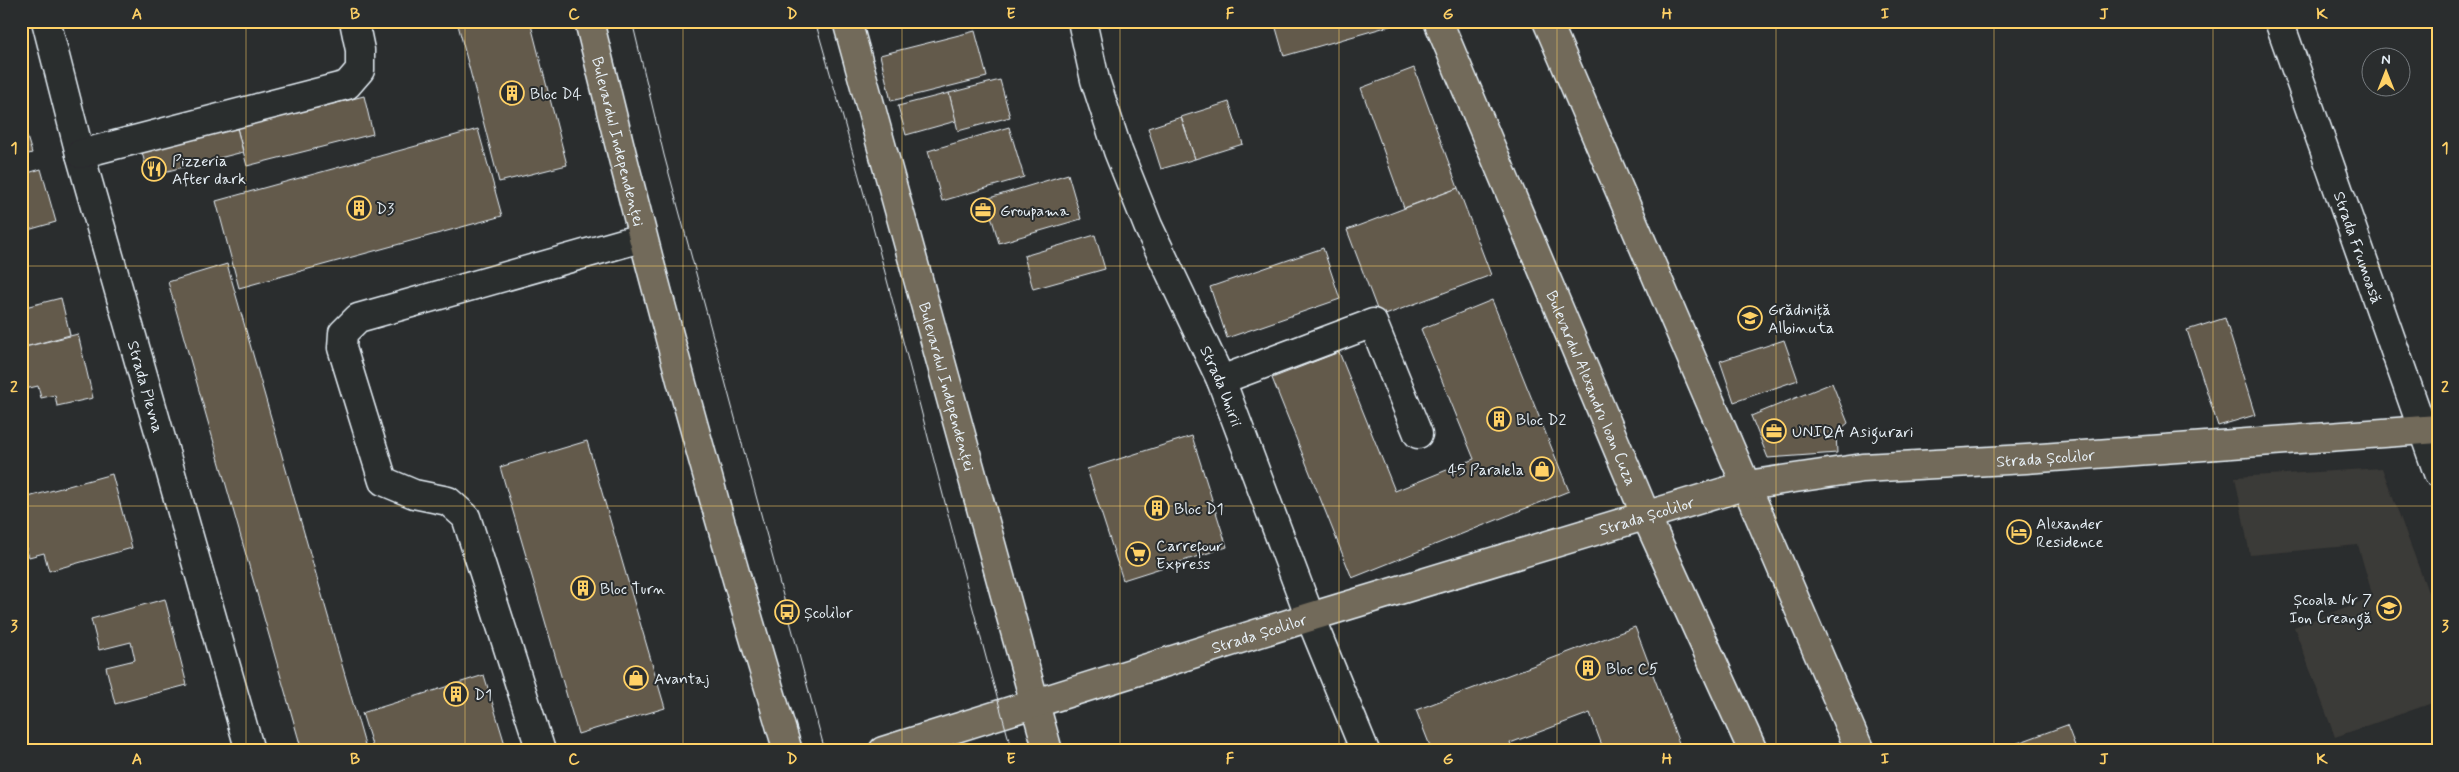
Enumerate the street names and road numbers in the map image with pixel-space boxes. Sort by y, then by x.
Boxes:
street label: Bulevardul Independenței [586,55,649,229]
street label: Strada Frumoasă [2328,189,2387,307]
street label: Bulevardul Alexandru Ioan Cuza [1540,288,1641,489]
street label: Bulevardul Independenței [913,300,979,473]
street label: Strada Plevna [122,338,168,435]
street label: Strada Unirii [1194,343,1247,430]
street label: Strada Școlilor [1996,445,2096,473]
street label: Strada Școlilor [1597,492,1698,541]
street label: Strada Școlilor [1209,610,1310,659]

